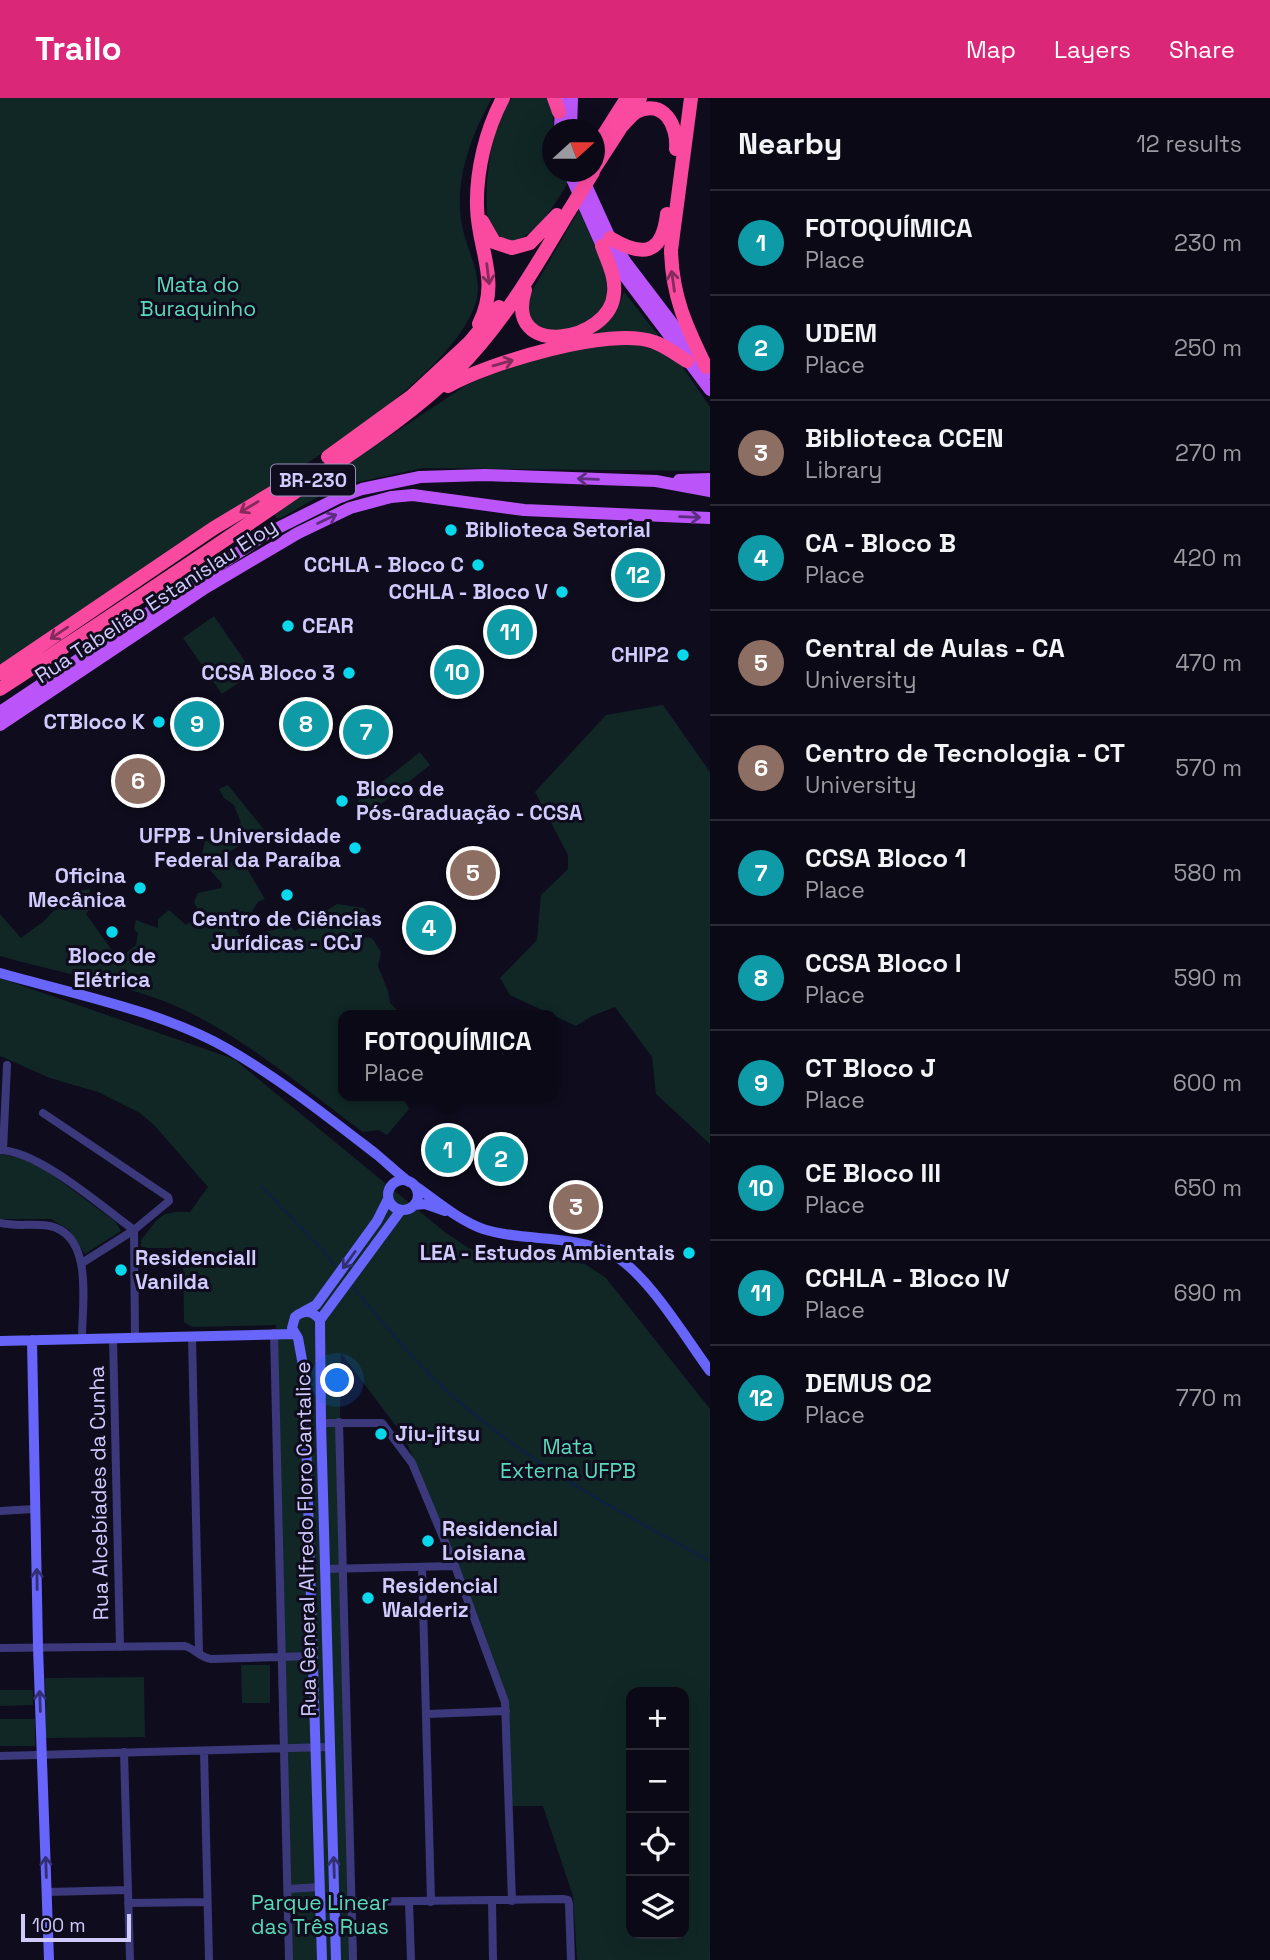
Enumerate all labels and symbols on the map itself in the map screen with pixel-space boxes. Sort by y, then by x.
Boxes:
north arrow [542,119,605,182]
one-way arrow [482,262,495,285]
one-way arrow [667,270,680,293]
park label: Mata do Buraquinho [140,271,256,322]
one-way arrow [491,356,514,369]
road number: BR-230 [271,464,355,496]
one-way arrow [577,472,600,485]
one-way arrow [239,501,259,515]
one-way arrow [679,510,702,524]
street label: Rua Tabelião Estanislau Eloy [30,512,282,689]
one-way arrow [316,512,337,525]
place label: Biblioteca Setorial [465,516,651,543]
marker: Biblioteca Setorial [443,522,459,538]
pin: 12 [615,549,661,601]
place label: CCHLA - Bloco C [304,551,464,578]
marker: CCHLA - Bloco C [470,557,486,573]
place label: CCHLA - Bloco V [388,578,548,605]
marker: CCHLA - Bloco V [554,584,570,600]
pin: 11 [487,606,533,658]
place label: CEAR [302,612,354,639]
marker: CEAR [280,618,296,634]
one-way arrow [50,625,69,640]
place label: CHIP2 [611,641,669,668]
pin: 10 [434,646,480,698]
marker: CHIP2 [675,647,691,663]
place label: CCSA Bloco 3 [201,659,335,686]
marker: CCSA Bloco 3 [341,665,357,681]
pin: 9 [174,698,220,750]
pin: 8 [283,698,329,750]
pin: 7 [343,706,389,758]
place label: CTBloco K [43,708,146,735]
marker: CTBloco K [151,714,167,730]
pin: 6 [115,755,161,807]
place label: Bloco de Pós-Graduação - CCSA [356,775,582,826]
marker: Bloco de Pós-Graduação - CCSA [334,793,350,809]
place label: UFPB - Universidade Federal da Paraíba [139,822,341,873]
marker: UFPB - Universidade Federal da Paraíba [347,840,363,856]
pin: 5 [450,847,496,899]
place label: Oficina Mecânica [28,862,126,913]
marker: Oficina Mecânica [132,880,148,896]
marker: Centro de Ciências Jurídicas - CCJ [279,887,295,903]
pin: 4 [406,902,452,954]
place label: Centro de Ciências Jurídicas - CCJ [192,905,382,956]
marker: Bloco de Elétrica [104,924,120,940]
place label: Bloco de Elétrica [68,942,156,993]
pin: 1 [425,1124,471,1176]
pin: 2 [478,1133,524,1185]
pin: 3 [553,1181,599,1233]
place label: LEA - Estudos Ambientais [420,1239,675,1266]
place label: Residenciall Vanilda [135,1244,257,1295]
marker: LEA - Estudos Ambientais [681,1245,697,1261]
one-way arrow [342,1250,356,1269]
marker: Residenciall Vanilda [113,1262,129,1278]
street label: Rua General Alfredo Floro Cantalice [289,1361,322,1717]
your location [320,1363,354,1397]
street label: Rua Alcebíades da Cunha [83,1365,114,1621]
place label: Jiu-jitsu [395,1420,480,1447]
marker: Jiu-jitsu [373,1426,389,1442]
park label: Mata Externa UFPB [500,1433,636,1484]
place label: Residencial Loisiana [442,1515,558,1566]
marker: Residencial Loisiana [420,1533,436,1549]
one-way arrow [30,1568,44,1591]
place label: Residencial Walderiz [382,1572,498,1623]
marker: Residencial Walderiz [360,1590,376,1606]
one-way arrow [34,1689,47,1712]
one-way arrow [39,1856,53,1879]
one-way arrow [327,1856,340,1879]
park label: Parque Linear das Três Ruas [251,1889,389,1940]
scale bar [21,1911,131,1943]

